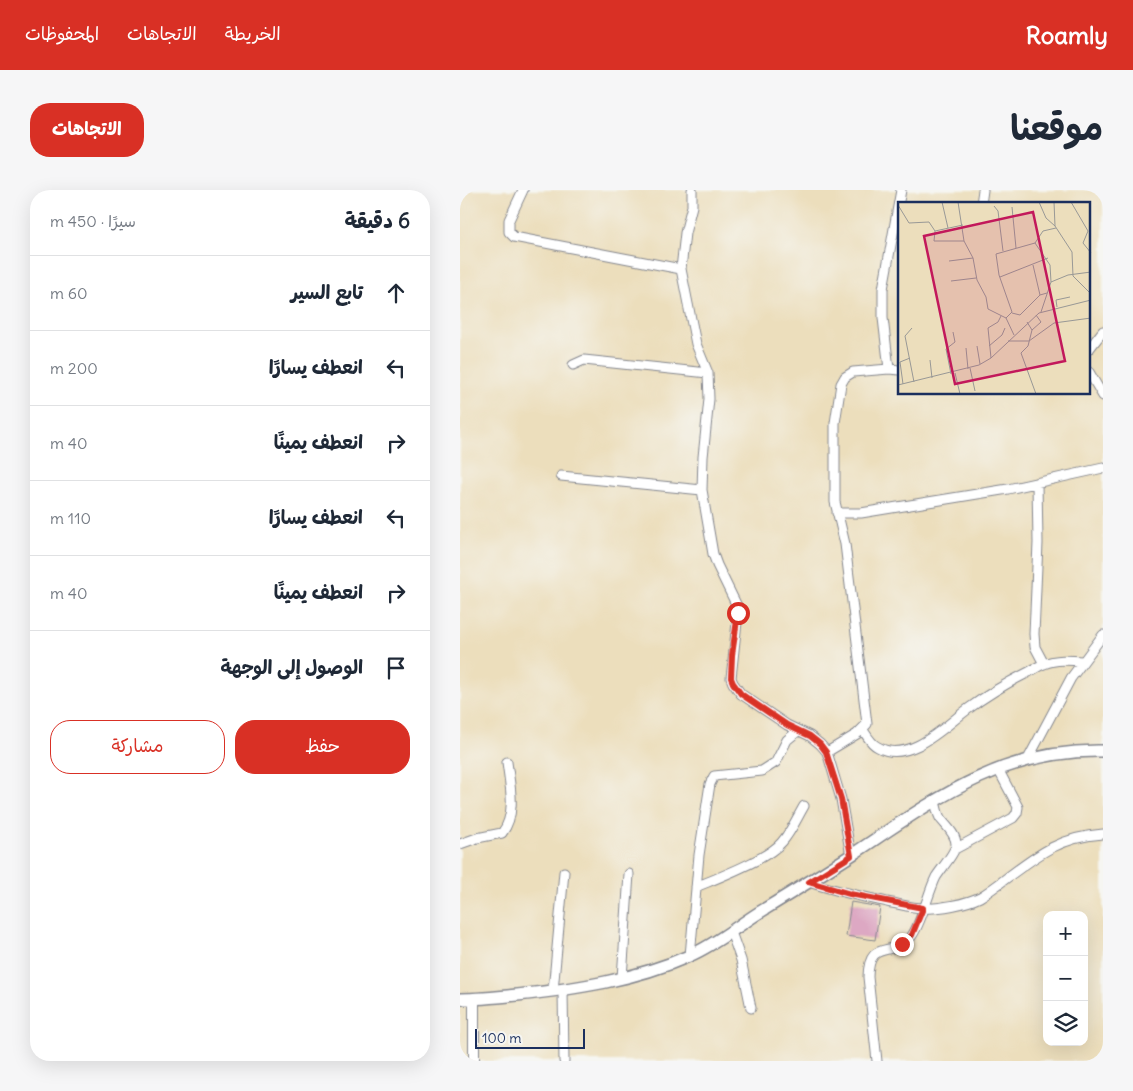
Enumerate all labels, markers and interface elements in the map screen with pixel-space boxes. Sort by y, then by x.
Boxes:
text: Roamly [1026,20,1108,50]
text: المحفوظات [25,22,99,45]
text: الاتجاهات [127,22,197,45]
text: الخريطة [225,22,281,45]
button: الاتجاهات [30,103,144,157]
text: موقعنا [1010,105,1103,149]
inset map [898,202,1090,395]
text: 6 دقيقة [344,207,410,234]
text: سيرًا · 450 m [50,211,136,231]
icon: ahead [382,279,410,307]
text: تابع السير [291,280,363,304]
text: 60 m [50,283,88,303]
icon: left [382,354,410,382]
text: انعطف يسارًا [269,355,363,379]
text: 200 m [50,358,98,378]
icon: right [382,429,410,457]
text: انعطف يمينًا [274,430,363,454]
text: 40 m [50,433,88,453]
icon: left [382,504,410,532]
text: انعطف يسارًا [269,505,363,529]
text: 110 m [50,508,91,528]
icon: right [382,579,410,607]
text: انعطف يمينًا [274,580,363,604]
text: 40 m [50,583,88,603]
route start [727,602,750,625]
icon: arrive [382,654,410,682]
text: الوصول إلى الوجهة [220,655,363,679]
button: مشاركة [50,720,225,774]
button: حفظ [235,720,410,774]
map controls [1043,911,1088,1046]
button: + [1043,911,1088,956]
route end [891,933,914,956]
button: − [1043,956,1088,1001]
button: layers [1043,1001,1088,1046]
scale bar [475,1026,585,1049]
text: 100 m [482,1029,522,1047]

